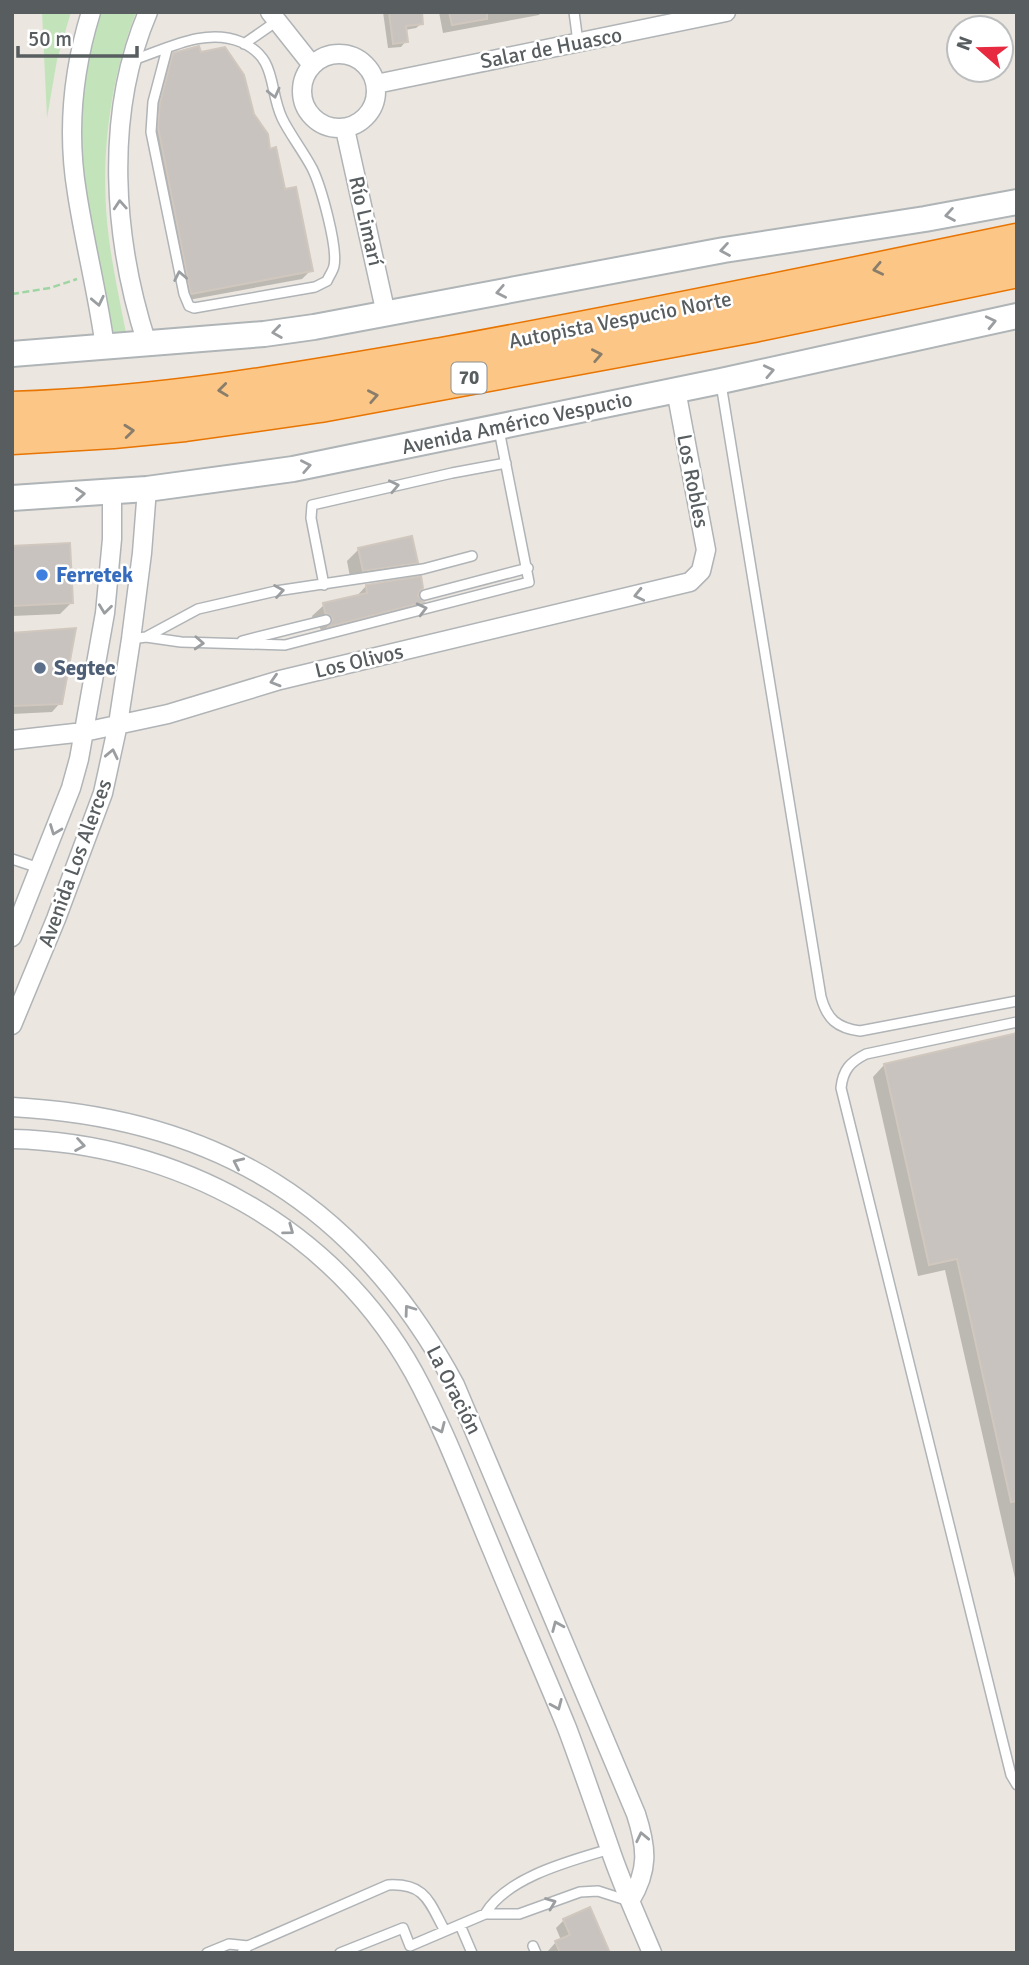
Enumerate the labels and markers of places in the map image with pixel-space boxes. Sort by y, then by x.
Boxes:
place label: Ferretek [56,562,133,588]
marker: Ferretek [34,567,50,583]
place label: Segtec [54,655,116,681]
marker: Segtec [32,660,48,676]

